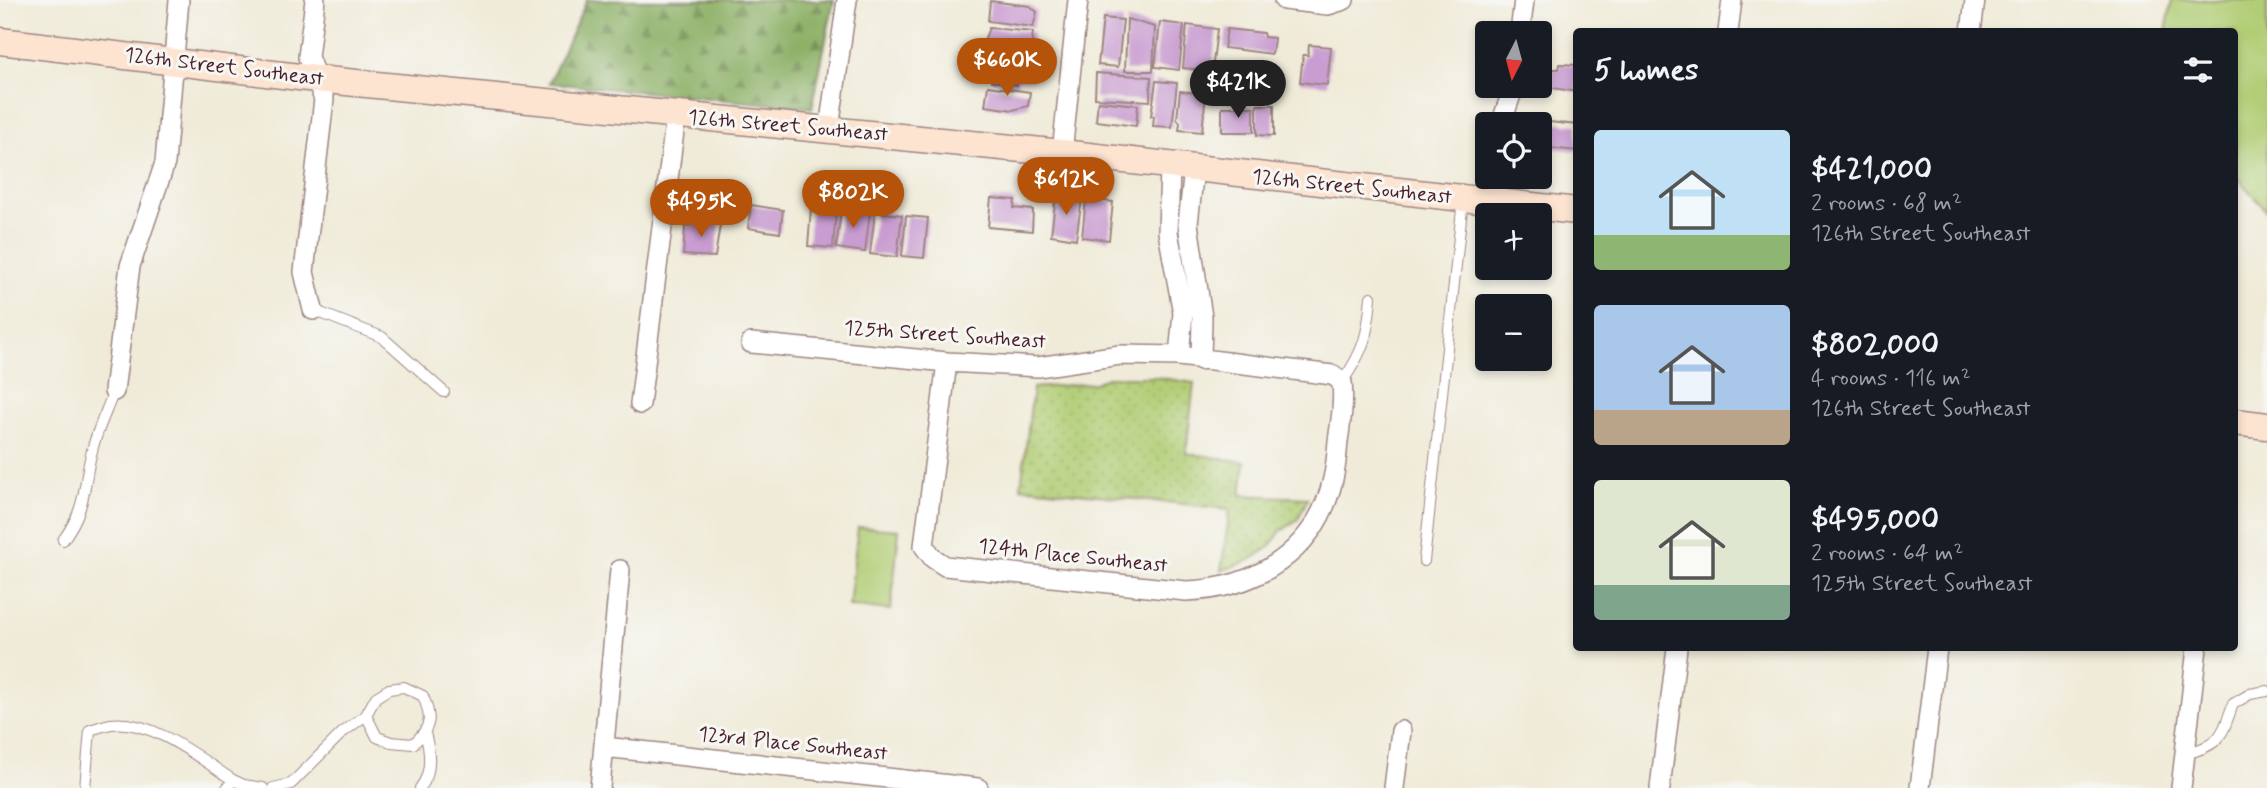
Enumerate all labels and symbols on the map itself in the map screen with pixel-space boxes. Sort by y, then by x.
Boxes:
north arrow [1475,21,1552,98]
pin: $660K [958,38,1056,98]
street label: 126th Street Southeast [123,41,326,93]
pin: $421K [1189,60,1287,120]
street label: 126th Street Southeast [687,103,890,149]
pin: $612K [1017,158,1115,217]
street label: 126th Street Southeast [1251,163,1454,211]
pin: $802K [804,170,902,230]
pin: $495K [652,180,750,239]
street label: 125th Street Southeast [843,314,1047,356]
street label: 124th Place Southeast [977,532,1169,580]
street label: 123rd Place Southeast [697,720,890,768]

